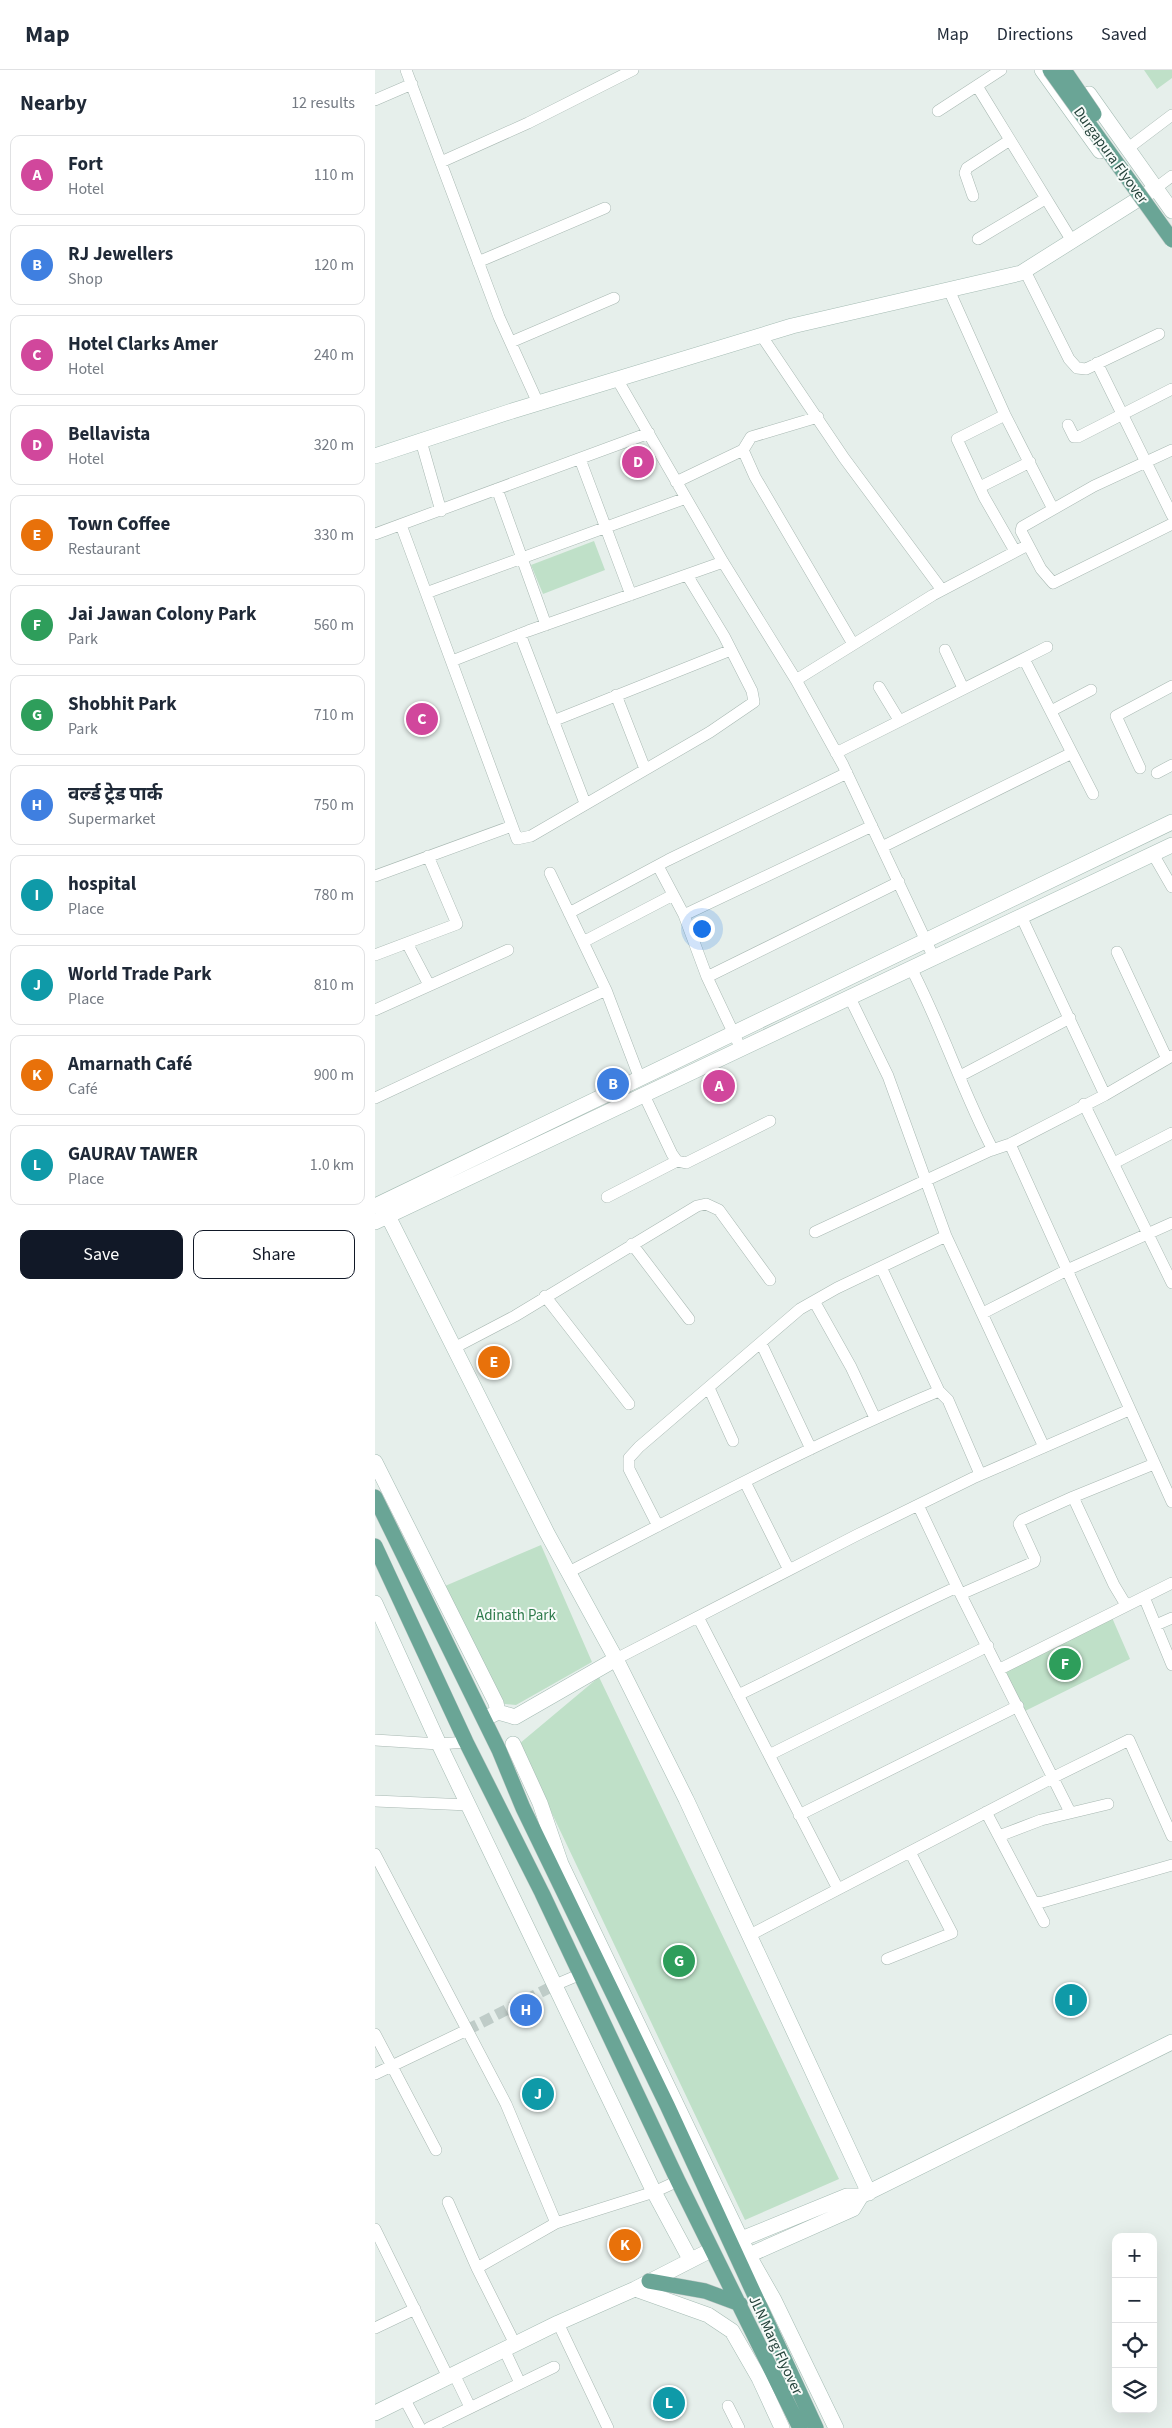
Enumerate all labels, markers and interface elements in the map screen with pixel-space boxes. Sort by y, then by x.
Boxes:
text: Map [25,17,70,52]
text: Map [937,22,969,47]
text: Directions [997,22,1073,47]
text: Saved [1101,22,1147,47]
text: Nearby [20,88,87,118]
text: 12 results [291,92,355,114]
street label: Durgapura Flyover [1068,103,1153,209]
text: Fort [68,151,103,178]
text: A [32,164,42,186]
text: 110 m [314,164,354,186]
text: Hotel [68,178,104,200]
text: RJ Jewellers [68,241,173,268]
text: B [32,254,42,276]
text: 120 m [314,254,354,276]
text: Shop [68,268,103,290]
text: Hotel Clarks Amer [68,331,218,358]
text: C [32,344,42,366]
text: 240 m [314,344,354,366]
text: Hotel [68,358,104,380]
text: Bellavista [68,421,150,448]
text: D [32,434,42,456]
text: 320 m [314,434,354,456]
pin: D [622,443,654,481]
text: Hotel [68,448,104,470]
text: Town Coffee [68,511,170,538]
text: E [33,524,41,546]
text: 330 m [314,524,354,546]
text: Restaurant [68,538,141,560]
text: Jai Jawan Colony Park [68,601,256,628]
text: F [33,614,41,636]
text: 560 m [314,614,354,636]
text: Park [68,628,98,650]
text: Shobhit Park [68,691,177,718]
pin: C [406,700,438,738]
text: G [32,704,42,726]
text: 710 m [314,704,354,726]
text: Park [68,718,98,740]
text: वर्ल्ड ट्रेड पार्क [68,781,162,808]
text: H [32,794,42,816]
text: 750 m [314,794,354,816]
text: Supermarket [68,808,155,830]
text: hospital [68,871,136,898]
text: I [35,884,39,906]
text: 780 m [314,884,354,906]
text: Place [68,898,104,920]
your location [689,916,715,942]
text: World Trade Park [68,961,212,988]
text: J [33,974,41,996]
text: 810 m [314,974,354,996]
text: Place [68,988,104,1010]
text: Amarnath Café [68,1051,192,1078]
text: K [32,1064,42,1086]
text: 900 m [314,1064,354,1086]
pin: B [597,1065,629,1103]
pin: A [703,1067,735,1105]
text: Café [68,1078,98,1100]
text: GAURAV TAWER [68,1141,198,1168]
text: L [33,1154,41,1176]
text: 1.0 km [310,1154,354,1176]
text: Place [68,1168,104,1190]
button: Save [20,1230,183,1279]
button: Share [193,1230,355,1279]
pin: E [478,1343,510,1381]
park label: Adinath Park [476,1605,557,1626]
pin: F [1049,1645,1081,1683]
pin: G [663,1942,695,1980]
pin: I [1055,1981,1087,2019]
pin: H [510,1991,542,2029]
pin: J [522,2075,554,2113]
pin: K [609,2226,641,2264]
map controls [1112,2233,1157,2413]
button: + [1112,2233,1157,2278]
button: − [1112,2278,1157,2323]
street label: JLN Marg Flyover [743,2292,808,2399]
button: locate [1112,2323,1157,2368]
button: layers [1112,2368,1157,2413]
pin: L [653,2384,685,2422]

